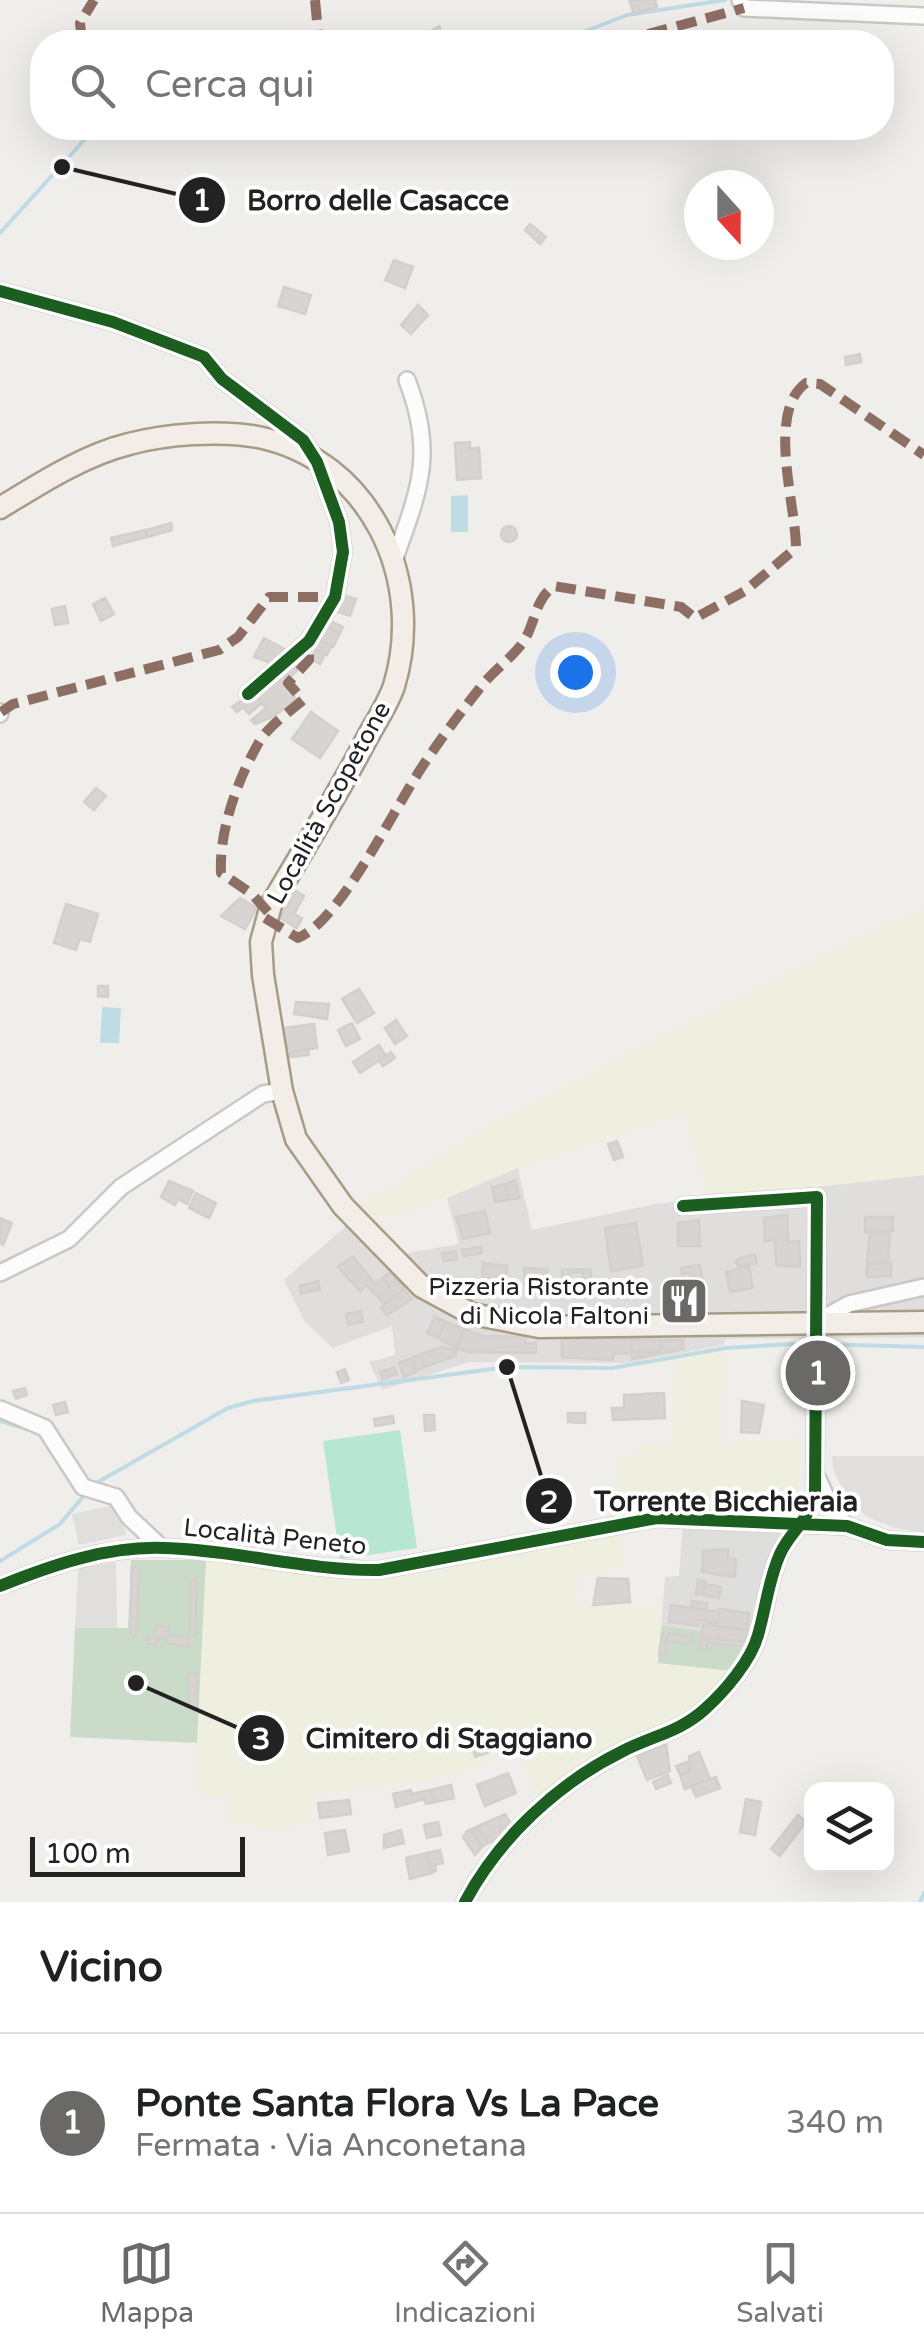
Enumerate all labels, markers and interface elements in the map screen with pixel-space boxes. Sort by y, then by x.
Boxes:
search box [30,30,894,140]
icon: search [65,58,120,113]
text: Cerca qui [145,62,314,108]
north arrow [684,170,774,260]
callout: Borro delle Casacce [177,171,529,229]
text: 1 [193,182,211,219]
text: Borro delle Casacce [247,184,509,218]
your location [550,647,601,698]
street label: Località Scopetone [261,696,397,910]
place label: Pizzeria Ristorante di Nicola Faltoni [428,1272,649,1331]
restaurant icon: Pizzeria Ristorante di Nicola Faltoni [658,1275,710,1327]
pin: 1 [786,1336,850,1410]
callout: Torrente Bicchieraia [524,1472,878,1530]
text: 2 [540,1484,558,1521]
text: Torrente Bicchieraia [593,1485,858,1519]
street label: Località Peneto [182,1512,368,1562]
callout: Cimitero di Staggiano [236,1709,613,1767]
text: 3 [252,1721,270,1758]
text: Cimitero di Staggiano [305,1722,593,1756]
map controls [804,1782,894,1872]
button: layers [804,1782,894,1872]
scale bar [30,1832,245,1876]
text: 100 m [45,1837,131,1871]
text: Vicino [40,1942,163,1993]
text: Ponte Santa Flora Vs La Pace [135,2081,659,2127]
text: 1 [62,2104,83,2142]
text: 340 m [786,2104,884,2142]
text: Fermata · Via Anconetana [135,2127,527,2165]
tab: Mappa [100,2236,194,2330]
tab: Indicazioni [394,2236,536,2330]
tab: Salvati [736,2236,824,2330]

